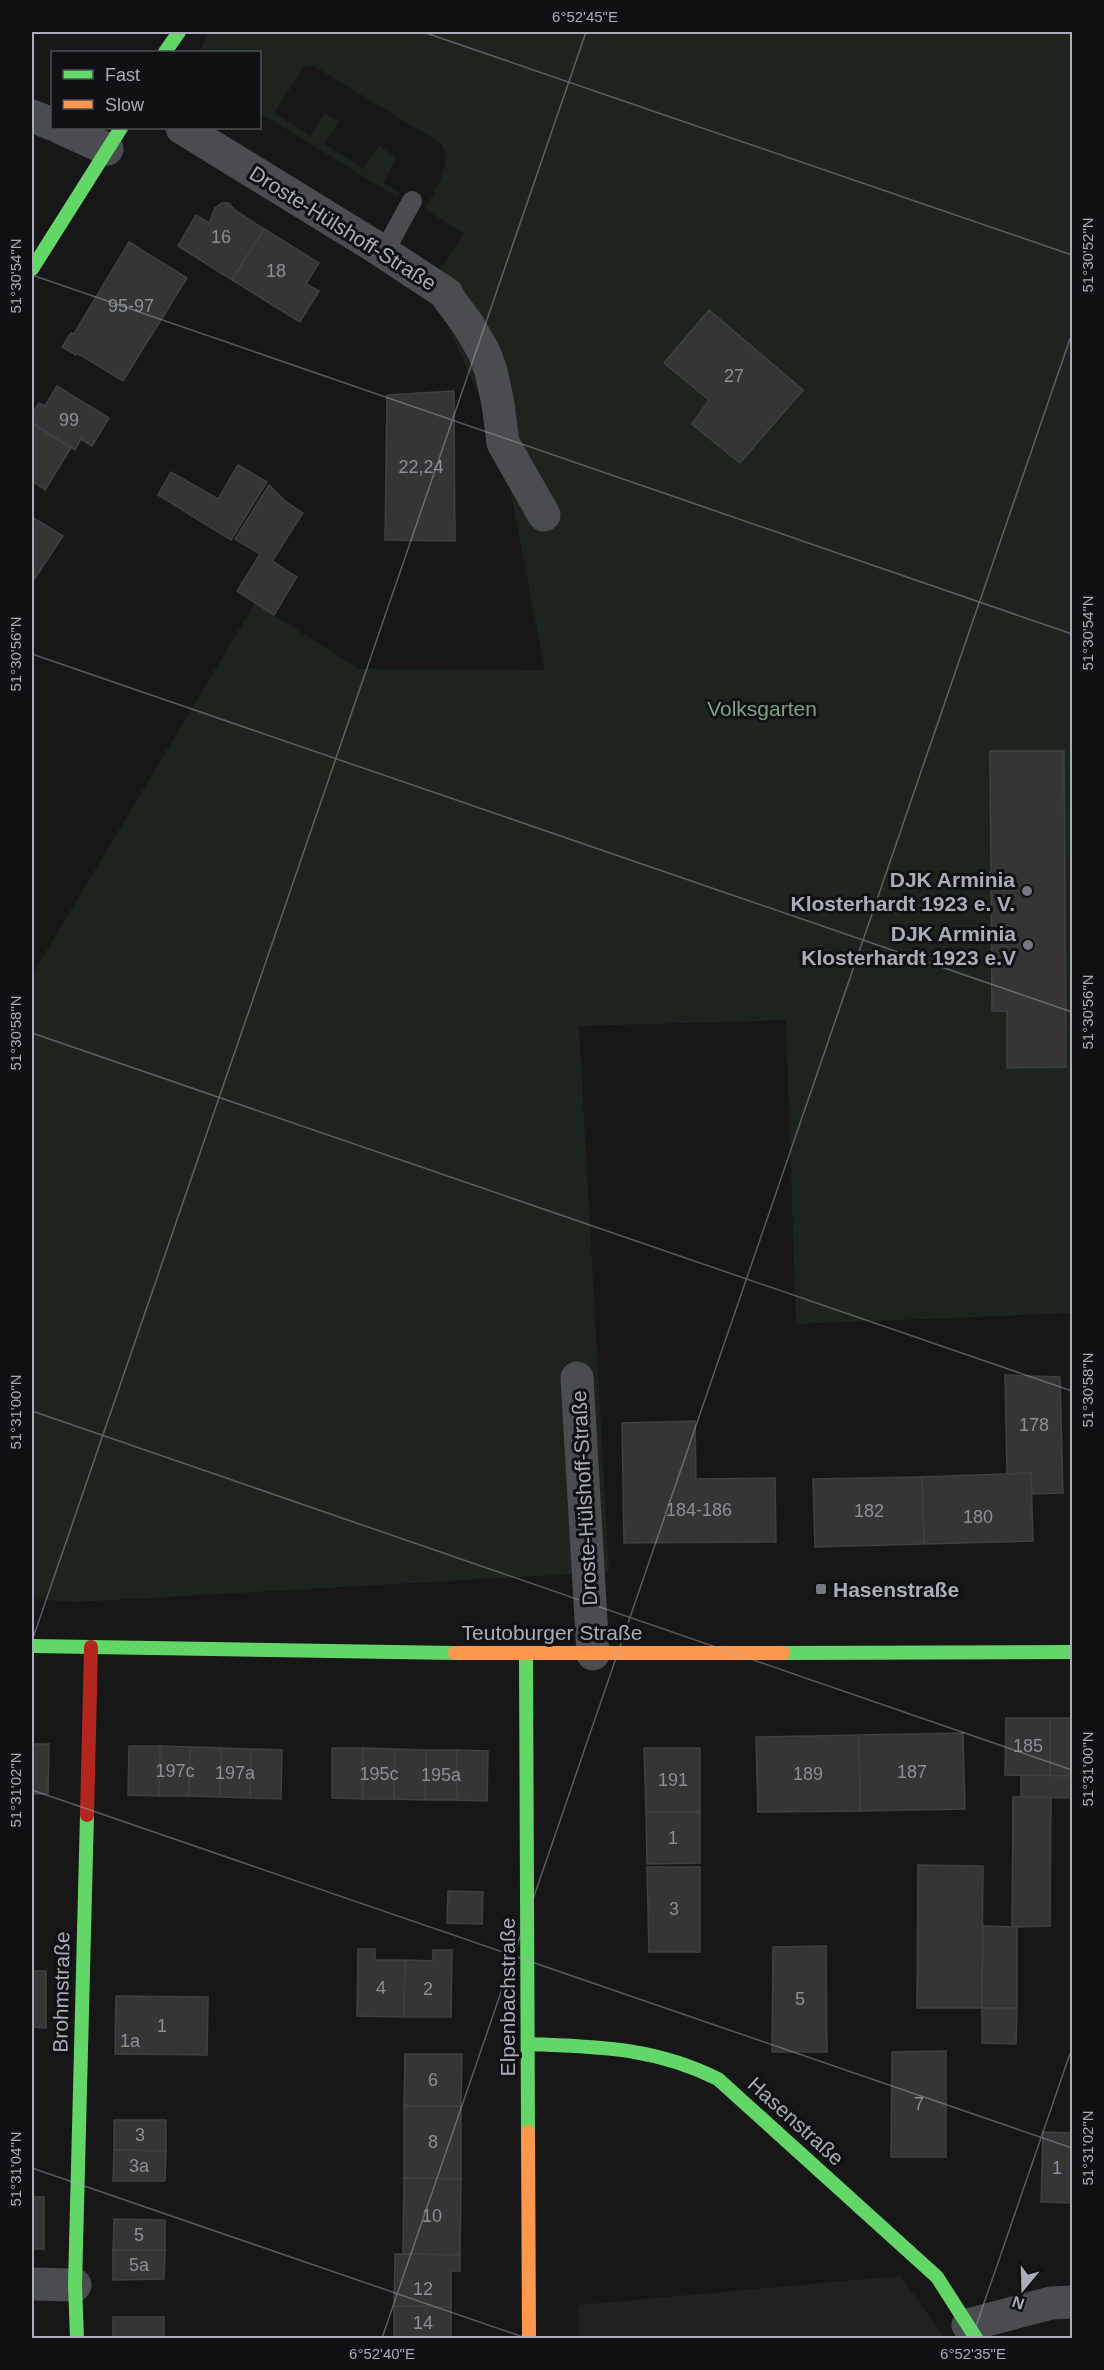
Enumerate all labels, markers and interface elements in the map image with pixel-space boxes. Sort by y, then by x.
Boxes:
text: 6°52'45"E [552,8,618,25]
legend [51,51,261,129]
text: Fast [105,65,140,85]
text: Slow [105,95,145,115]
street label: Droste-Hülshoff-Straße [246,161,440,295]
text: 51°30'52"N [1079,217,1096,293]
house number: 16 [211,227,231,247]
text: 51°30'54"N [7,238,24,314]
house number: 18 [266,261,286,281]
house number: 95-97 [108,296,154,316]
house number: 27 [724,366,744,386]
house number: 99 [59,410,79,430]
house number: 22,24 [398,457,444,477]
text: 51°30'54"N [1079,595,1096,671]
text: 51°30'56"N [7,616,24,692]
park label: Volksgarten [707,697,817,720]
place label: DJK Arminia Klosterhardt 1923 e. V. [791,868,1015,915]
marker: DJK Arminia Klosterhardt 1923 e. V. [1020,884,1034,898]
place label: DJK Arminia Klosterhardt 1923 e.V [801,922,1016,969]
marker: DJK Arminia Klosterhardt 1923 e.V [1021,938,1035,952]
text: 51°30'56"N [1079,974,1096,1050]
text: 51°30'58"N [7,995,24,1071]
text: 51°30'58"N [1079,1352,1096,1428]
text: 51°31'00"N [7,1374,24,1450]
street label: Droste-Hülshoff-Straße [567,1390,601,1606]
house number: 178 [1019,1415,1049,1435]
house number: 184-186 [666,1500,732,1520]
house number: 182 [854,1501,884,1521]
house number: 180 [963,1507,993,1527]
place label: Hasenstraße [833,1578,959,1601]
marker: Hasenstraße [814,1582,828,1596]
street label: Teutoburger Straße [462,1621,642,1644]
text: 51°31'00"N [1079,1731,1096,1807]
house number: 185 [1013,1736,1043,1756]
text: 51°31'02"N [7,1752,24,1828]
house number: 197c [155,1761,195,1781]
house number: 187 [897,1762,927,1782]
house number: 197a [215,1763,256,1783]
house number: 195c [359,1764,399,1784]
house number: 189 [793,1764,823,1784]
house number: 195a [421,1765,462,1785]
house number: 191 [658,1770,688,1790]
house number: 1 [668,1828,678,1848]
house number: 3 [669,1899,679,1919]
street label: Elpenbachstraße [496,1918,519,2076]
street label: Brohmstraße [48,1931,74,2053]
house number: 4 [376,1978,386,1998]
house number: 2 [423,1979,433,1999]
house number: 5 [795,1989,805,2009]
house number: 1 [157,2016,167,2036]
house number: 1a [120,2031,141,2051]
house number: 6 [428,2070,438,2090]
street label: Hasenstraße [744,2072,848,2170]
house number: 7 [914,2094,924,2114]
text: 51°31'02"N [1079,2110,1096,2186]
house number: 3 [135,2125,145,2145]
text: 51°31'04"N [7,2131,24,2207]
house number: 8 [428,2132,438,2152]
house number: 3a [129,2156,150,2176]
house number: 1 [1052,2158,1062,2178]
house number: 10 [422,2206,442,2226]
house number: 5 [134,2225,144,2245]
house number: 5a [129,2255,150,2275]
north arrow [993,2259,1053,2319]
house number: 12 [413,2279,433,2299]
text: N [1010,2293,1027,2313]
house number: 14 [413,2313,433,2333]
text: 6°52'40"E [349,2345,415,2362]
text: 6°52'35"E [940,2345,1006,2362]

